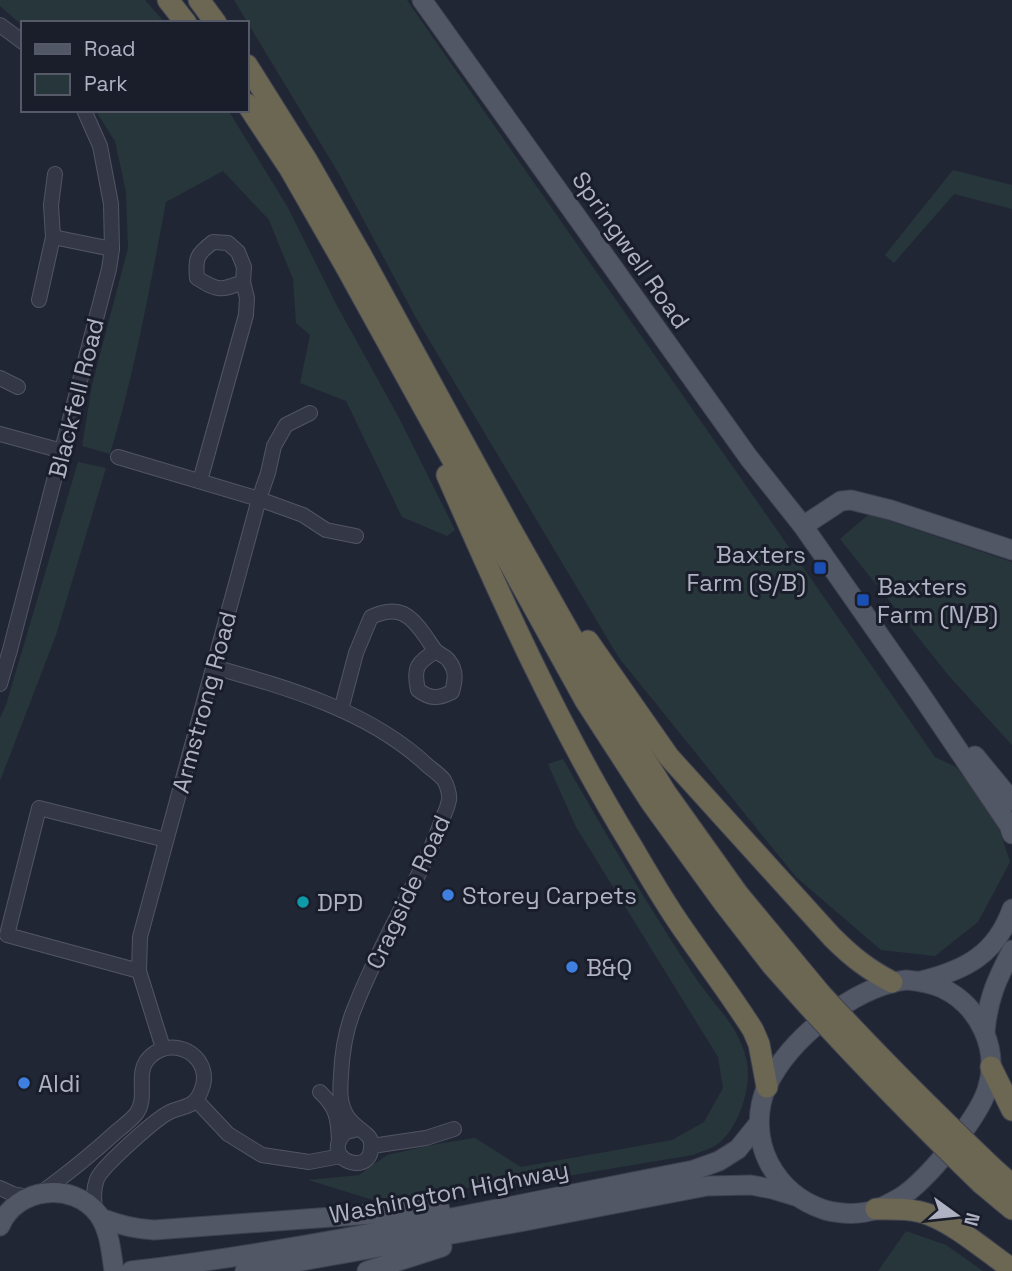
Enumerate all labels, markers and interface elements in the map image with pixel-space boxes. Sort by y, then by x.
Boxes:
legend [21,21,248,112]
text: Road [84,35,136,62]
text: Park [84,70,128,97]
street label: Springwell Road [565,165,697,335]
street label: Blackfell Road [41,315,111,481]
place label: Baxters Farm (S/B) [686,539,806,598]
marker: Baxters Farm (S/B) [812,560,828,576]
place label: Baxters Farm (N/B) [877,571,998,630]
marker: Baxters Farm (N/B) [855,592,871,608]
street label: Armstrong Road [165,608,243,796]
street label: Cragside Road [359,810,457,974]
place label: Storey Carpets [462,880,637,911]
place label: DPD [317,887,363,918]
marker: Storey Carpets [440,887,456,903]
marker: DPD [295,894,311,910]
place label: B&Q [586,952,632,983]
marker: B&Q [564,959,580,975]
place label: Aldi [38,1068,80,1099]
marker: Aldi [16,1075,32,1091]
street label: Washington Highway [327,1154,571,1230]
north arrow [921,1180,991,1250]
text: N [958,1210,986,1229]

